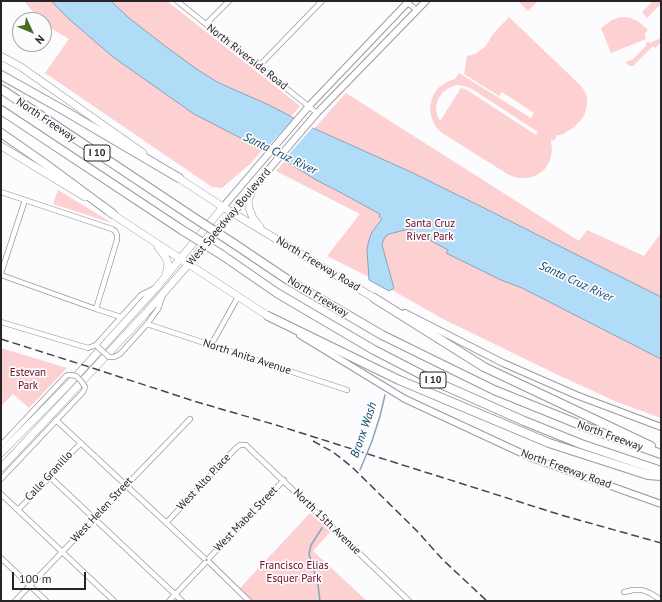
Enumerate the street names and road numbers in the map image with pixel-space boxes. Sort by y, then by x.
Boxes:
street label: North Riverside Road [204,21,290,93]
street label: North Freeway [14,95,78,145]
road number: I 10 [84,145,110,161]
street label: West Speedway Boulevard [184,166,274,268]
street label: North Freeway Road [274,234,362,294]
street label: North Freeway [285,274,351,320]
street label: North Anita Avenue [201,337,293,377]
road number: I 10 [420,372,446,388]
street label: North Freeway [575,418,645,454]
street label: North Freeway Road [519,447,613,491]
street label: Calle Granillo [22,448,76,504]
street label: West Alto Place [174,451,234,513]
street label: West Helen Street [68,475,136,545]
street label: West Mabel Street [212,484,280,554]
street label: North 15th Avenue [290,486,364,558]

